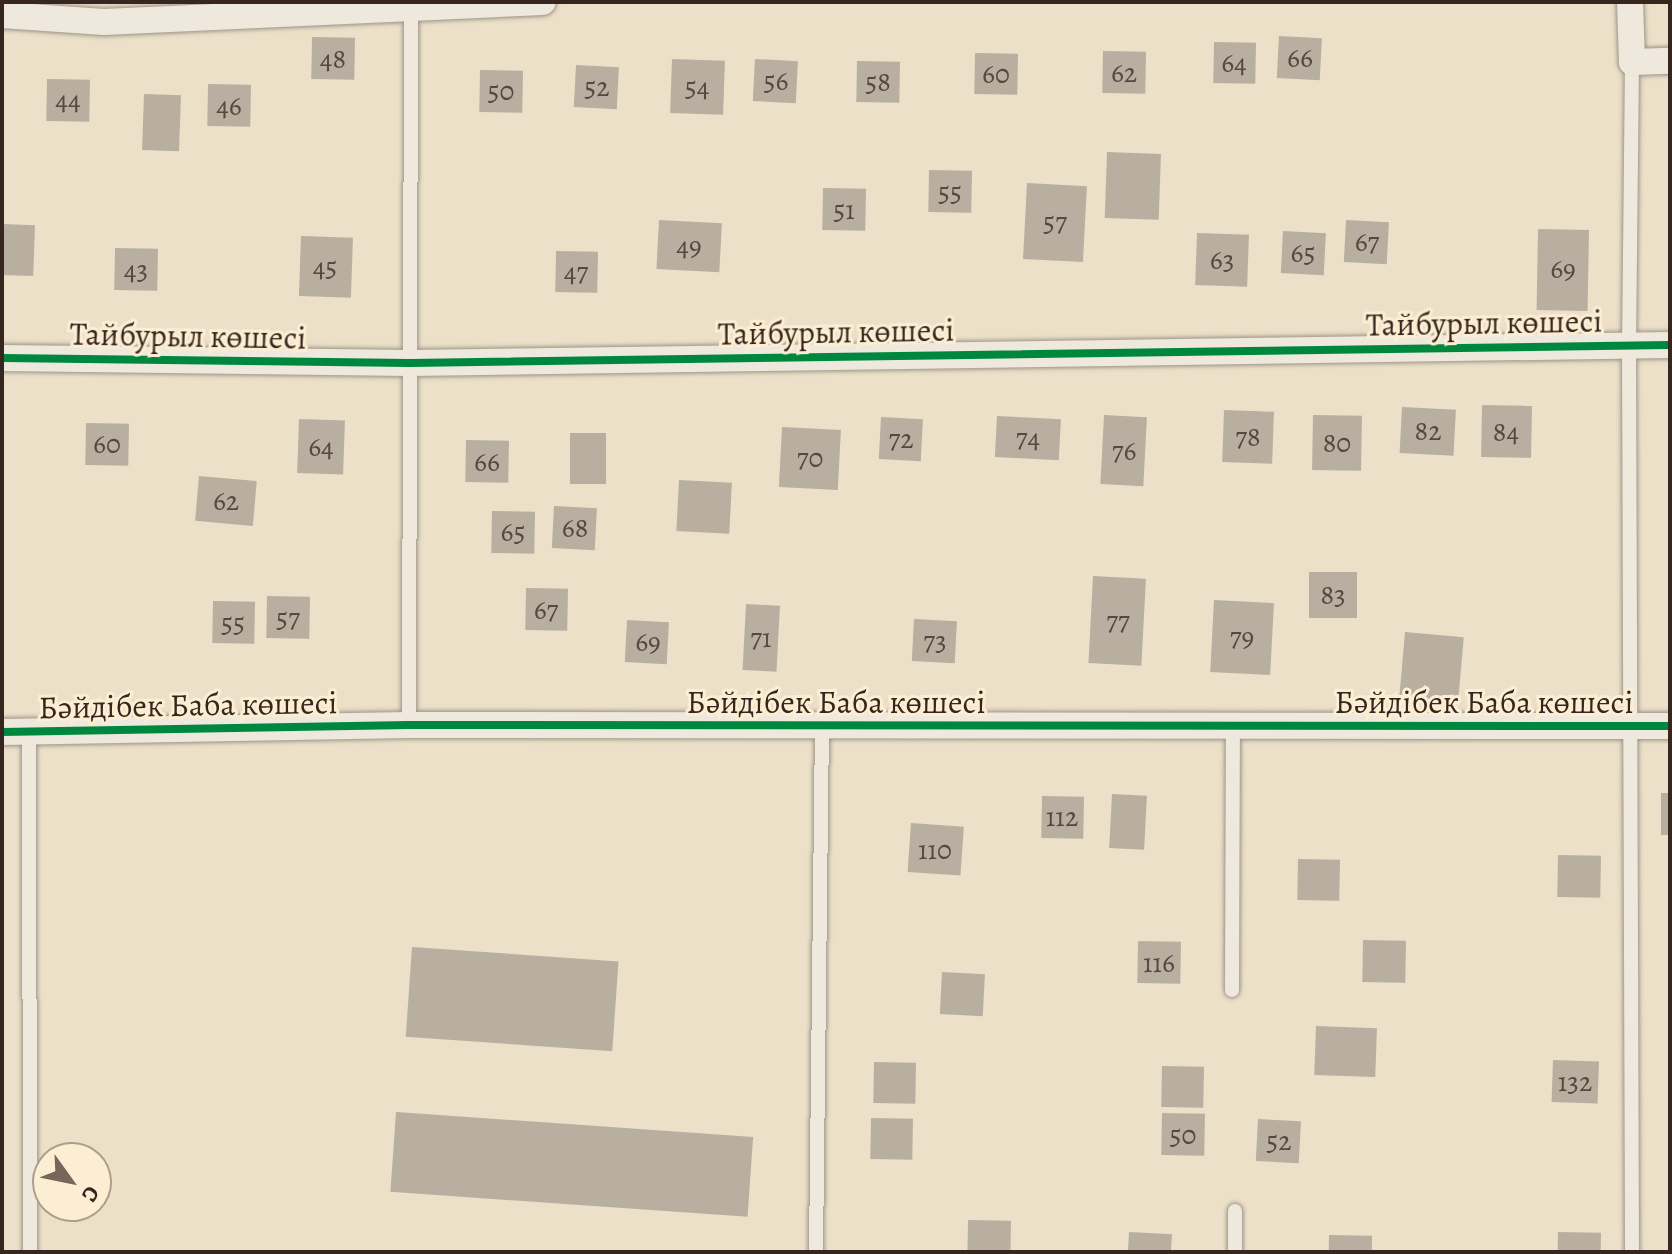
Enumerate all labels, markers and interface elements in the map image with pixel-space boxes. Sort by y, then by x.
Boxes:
house number: 66 [1287,41,1313,75]
house number: 48 [320,42,346,76]
house number: 64 [1221,46,1247,80]
house number: 62 [1111,56,1137,90]
house number: 60 [982,57,1010,91]
house number: 56 [764,64,788,98]
house number: 58 [865,65,891,99]
house number: 52 [584,70,610,104]
house number: 54 [685,70,709,104]
house number: 50 [488,74,514,108]
house number: 44 [55,83,81,117]
house number: 46 [216,89,242,123]
house number: 55 [938,175,962,209]
house number: 51 [833,193,855,227]
house number: 57 [1043,205,1067,239]
house number: 67 [1355,225,1379,259]
house number: 49 [676,229,702,263]
house number: 65 [1291,236,1315,270]
house number: 63 [1210,243,1234,277]
house number: 45 [313,250,337,284]
house number: 69 [1550,252,1576,286]
house number: 43 [124,253,148,287]
house number: 47 [564,255,588,289]
street label: Тайбурыл көшесі [1365,302,1603,344]
street label: Тайбурыл көшесі [717,311,955,353]
street label: Тайбурыл көшесі [69,315,307,357]
house number: 82 [1415,414,1441,448]
house number: 84 [1493,415,1519,449]
house number: 78 [1235,420,1261,454]
house number: 74 [1016,421,1040,455]
house number: 72 [888,422,914,456]
house number: 80 [1323,426,1351,460]
house number: 60 [93,427,121,461]
house number: 64 [308,430,334,464]
house number: 76 [1112,434,1136,468]
house number: 70 [797,441,823,475]
house number: 66 [474,445,500,479]
house number: 62 [213,484,239,518]
house number: 68 [562,511,588,545]
house number: 65 [501,515,525,549]
house number: 83 [1320,578,1346,612]
house number: 67 [534,593,558,627]
house number: 57 [276,601,300,635]
house number: 77 [1106,604,1130,638]
house number: 55 [221,606,245,640]
house number: 79 [1230,620,1254,654]
house number: 71 [750,621,772,655]
house number: 73 [923,624,947,658]
house number: 69 [635,625,661,659]
street label: Бәйдібек Баба көшесі [38,683,338,727]
street label: Бәйдібек Баба көшесі [687,683,985,721]
street label: Бәйдібек Баба көшесі [1335,683,1633,721]
house number: 112 [1046,800,1078,834]
house number: 110 [918,833,952,867]
house number: 116 [1143,946,1175,980]
house number: 132 [1558,1065,1592,1099]
house number: 50 [1170,1118,1196,1152]
house number: 52 [1266,1124,1292,1158]
north arrow [32,1142,112,1222]
text: С [74,1180,107,1208]

